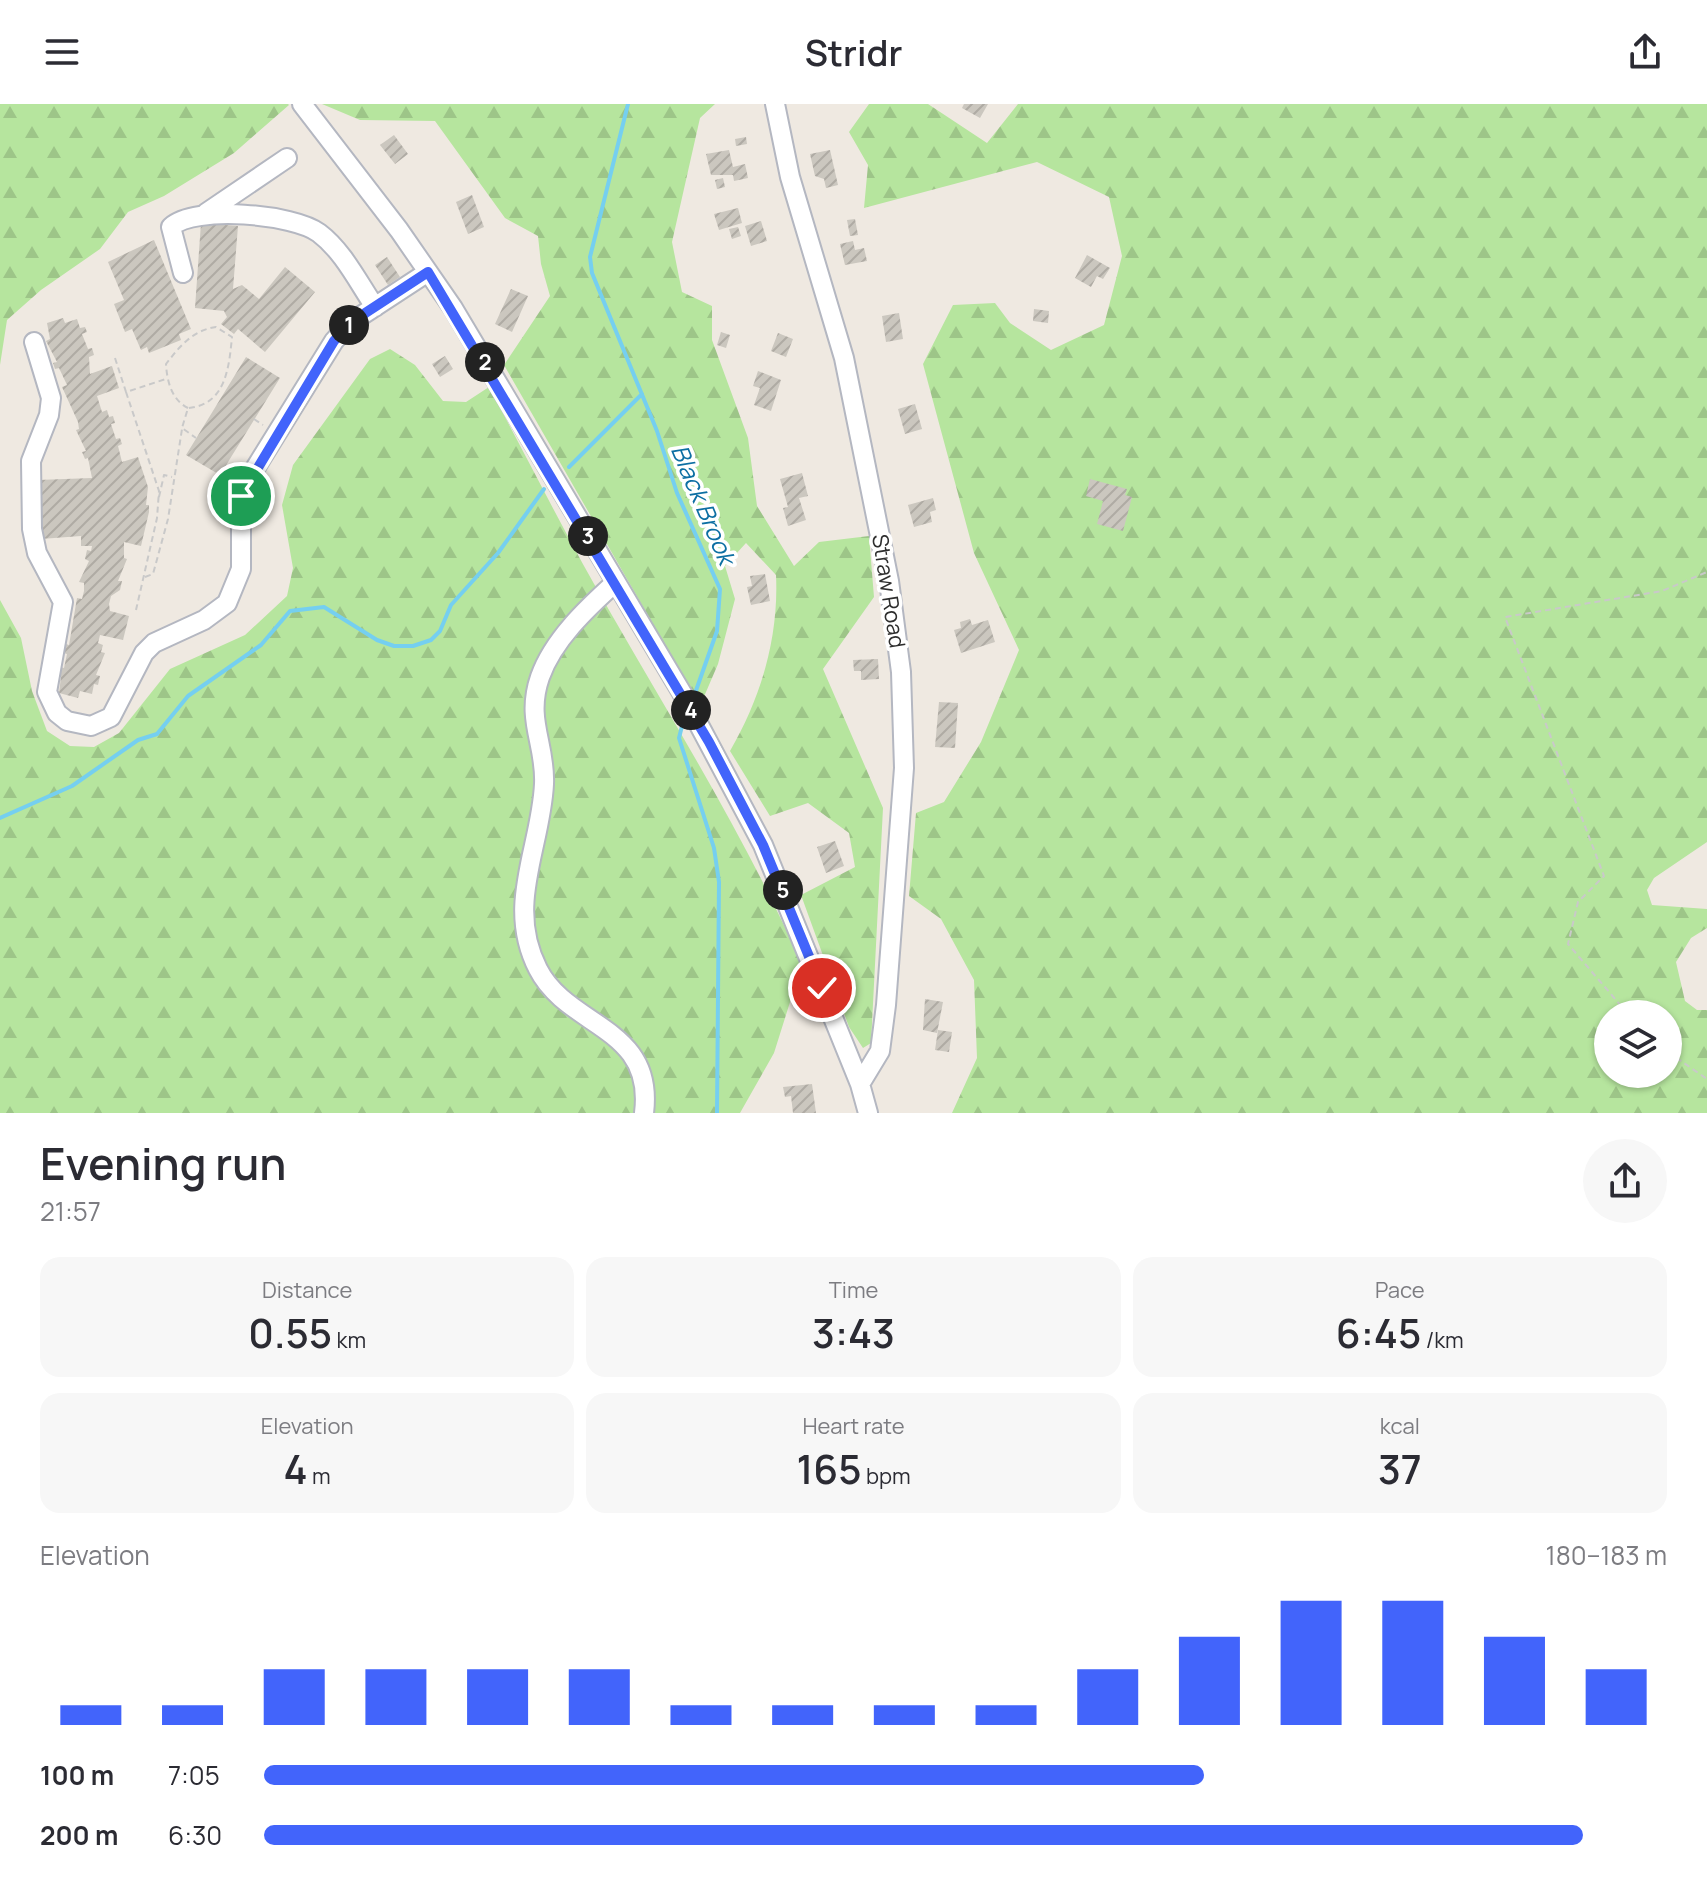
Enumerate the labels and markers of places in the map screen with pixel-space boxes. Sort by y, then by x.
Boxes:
pin: 1 [329,305,369,345]
pin: 2 [465,342,505,382]
pin [207,462,275,530]
pin: 3 [568,516,608,556]
pin: 4 [671,690,711,730]
pin: 5 [763,870,803,910]
pin [788,954,856,1022]

